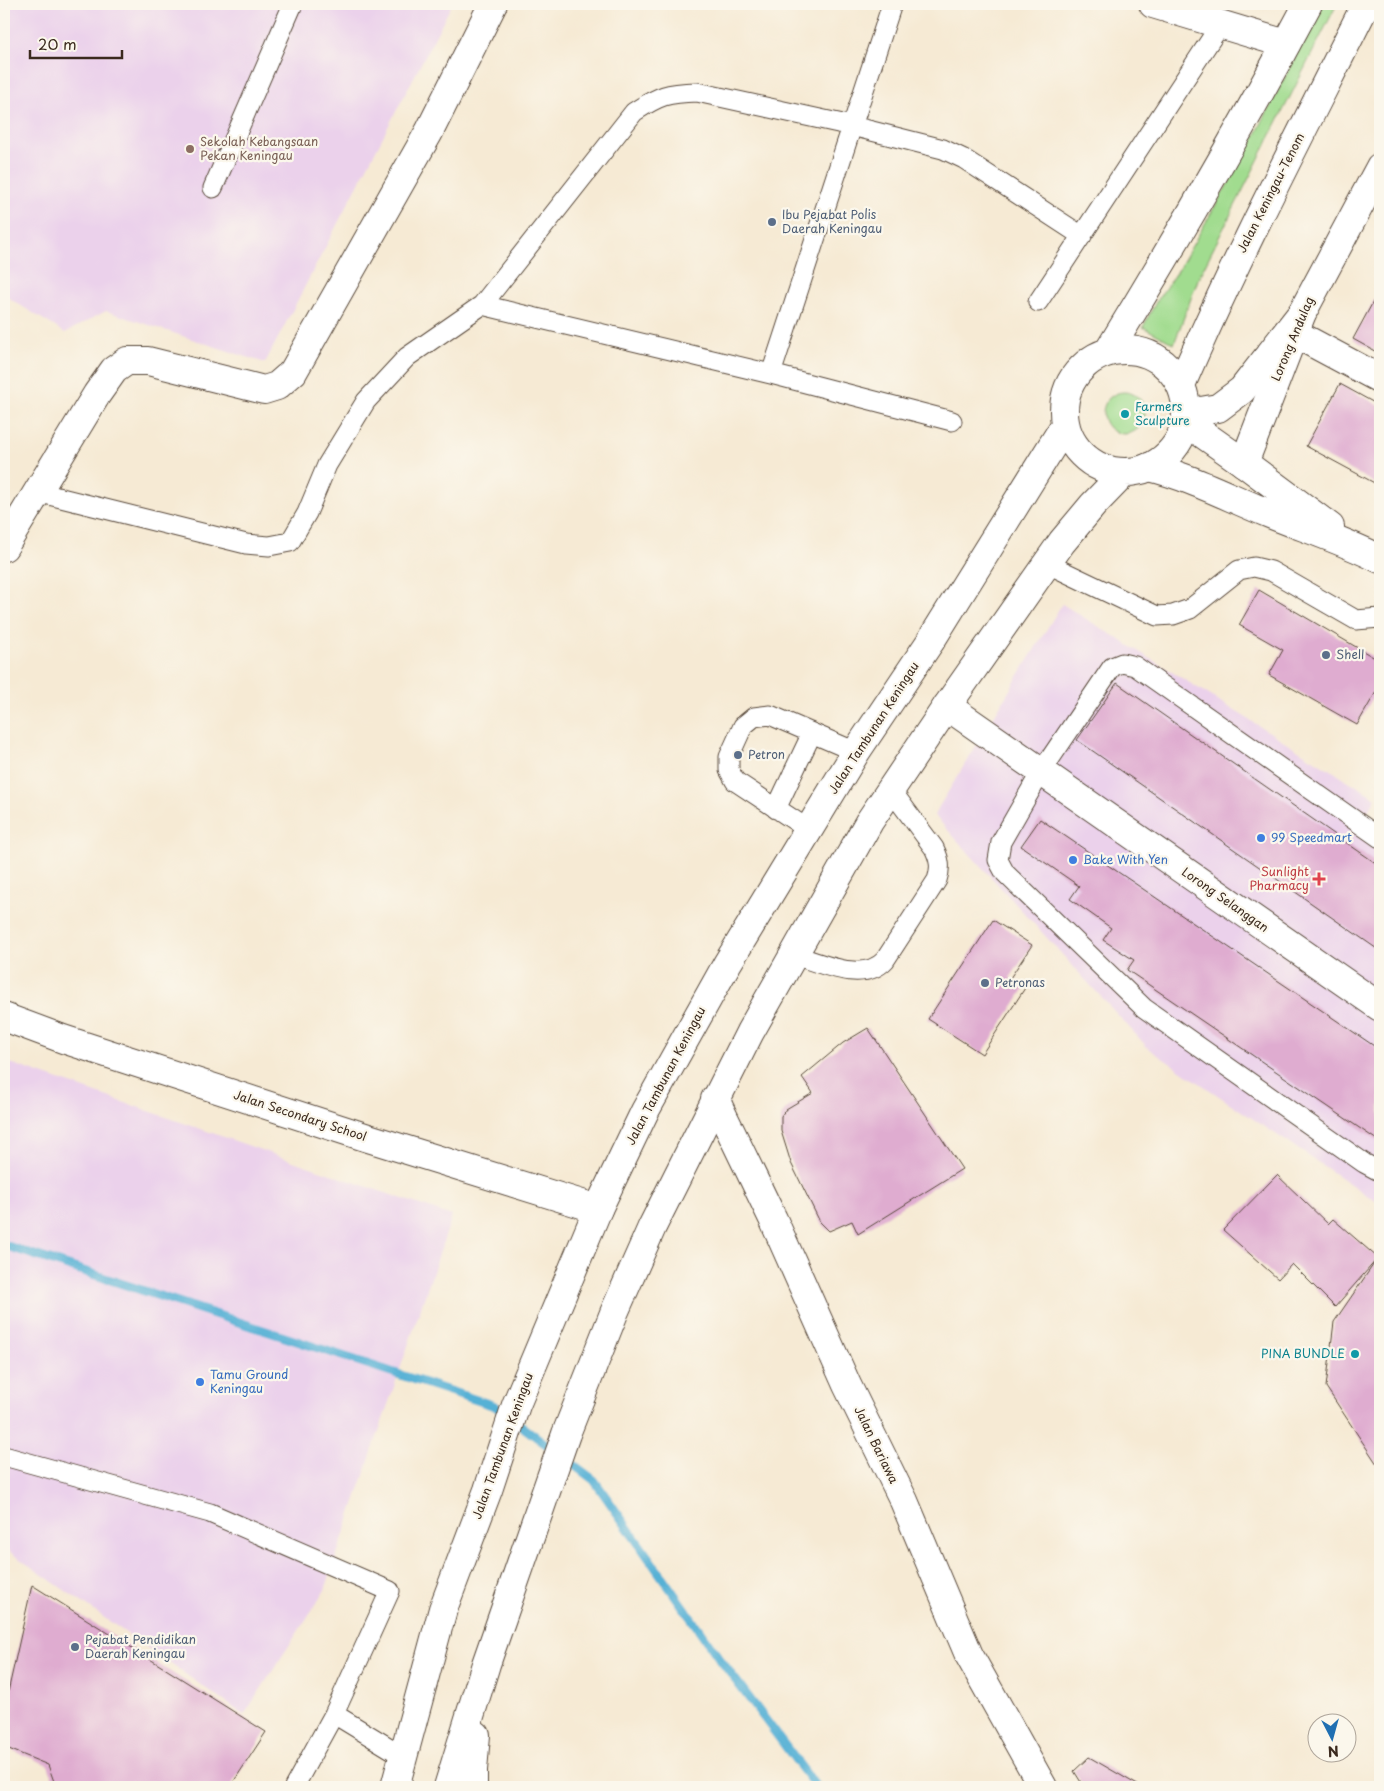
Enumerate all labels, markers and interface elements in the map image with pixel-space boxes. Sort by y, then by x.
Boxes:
scale bar [30,28,122,60]
text: 20 m [38,32,77,55]
street label: Jalan Keningau-Tenom [1232,129,1308,256]
place label: Sekolah Kebangsaan Pekan Keningau [200,132,318,164]
marker: Sekolah Kebangsaan Pekan Keningau [184,143,196,155]
place label: Ibu Pejabat Polis Daerah Keningau [782,205,882,237]
marker: Ibu Pejabat Polis Daerah Keningau [766,216,778,228]
street label: Lorong Andulag [1266,294,1318,383]
place label: Farmers Sculpture [1135,397,1190,429]
marker: Farmers Sculpture [1119,408,1131,420]
place label: Shell [1336,645,1364,663]
marker: Shell [1320,649,1332,661]
street label: Jalan Tambunan Keningau [824,658,923,797]
place label: Petron [748,745,785,763]
marker: Petron [732,749,744,761]
place label: 99 Speedmart [1271,828,1352,846]
marker: 99 Speedmart [1255,832,1267,844]
place label: Bake With Yen [1083,850,1168,868]
marker: Bake With Yen [1067,854,1079,866]
place label: Sunlight Pharmacy [1249,862,1309,894]
street label: Lorong Selanggan [1179,863,1273,936]
marker: Sunlight Pharmacy [1313,873,1325,885]
place label: Petronas [995,973,1046,991]
marker: Petronas [979,977,991,989]
street label: Jalan Tambunan Keningau [621,1003,709,1148]
street label: Jalan Secondary School [231,1085,369,1145]
place label: PINA BUNDLE [1261,1344,1345,1362]
marker: PINA BUNDLE [1349,1348,1361,1360]
place label: Tamu Ground Keningau [210,1365,288,1397]
street label: Jalan Tambunan Keningau [467,1370,537,1521]
marker: Tamu Ground Keningau [194,1376,206,1388]
street label: Jalan Bariawa [850,1403,904,1487]
place label: Pejabat Pendidikan Daerah Keningau [85,1630,196,1662]
marker: Pejabat Pendidikan Daerah Keningau [69,1641,81,1653]
north arrow [1306,1714,1356,1764]
text: N [1327,1740,1340,1762]

